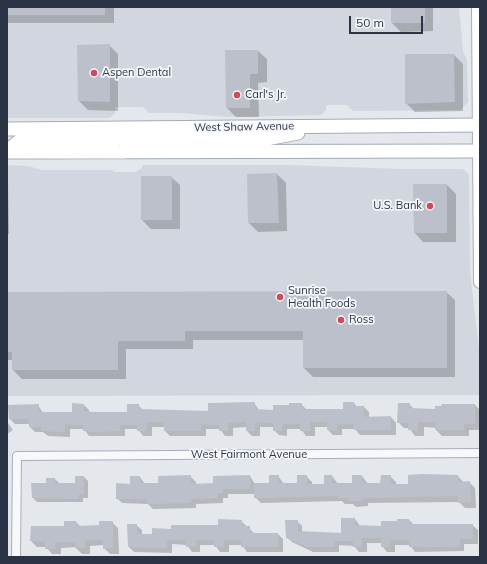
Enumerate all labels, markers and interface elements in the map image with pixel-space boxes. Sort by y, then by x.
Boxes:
scale bar [351,8,425,34]
text: 50 m [356,15,384,30]
place label: Aspen Dental [102,66,171,80]
marker: Aspen Dental [89,68,99,78]
place label: Carl's Jr. [245,88,286,102]
marker: Carl's Jr. [232,90,242,100]
street label: West Shaw Avenue [194,120,294,134]
place label: U.S. Bank [373,199,422,213]
marker: U.S. Bank [425,201,435,211]
place label: Sunrise Health Foods [288,284,355,310]
marker: Sunrise Health Foods [275,292,285,302]
place label: Ross [349,313,374,327]
marker: Ross [336,315,346,325]
street label: West Fairmont Avenue [191,448,307,462]

